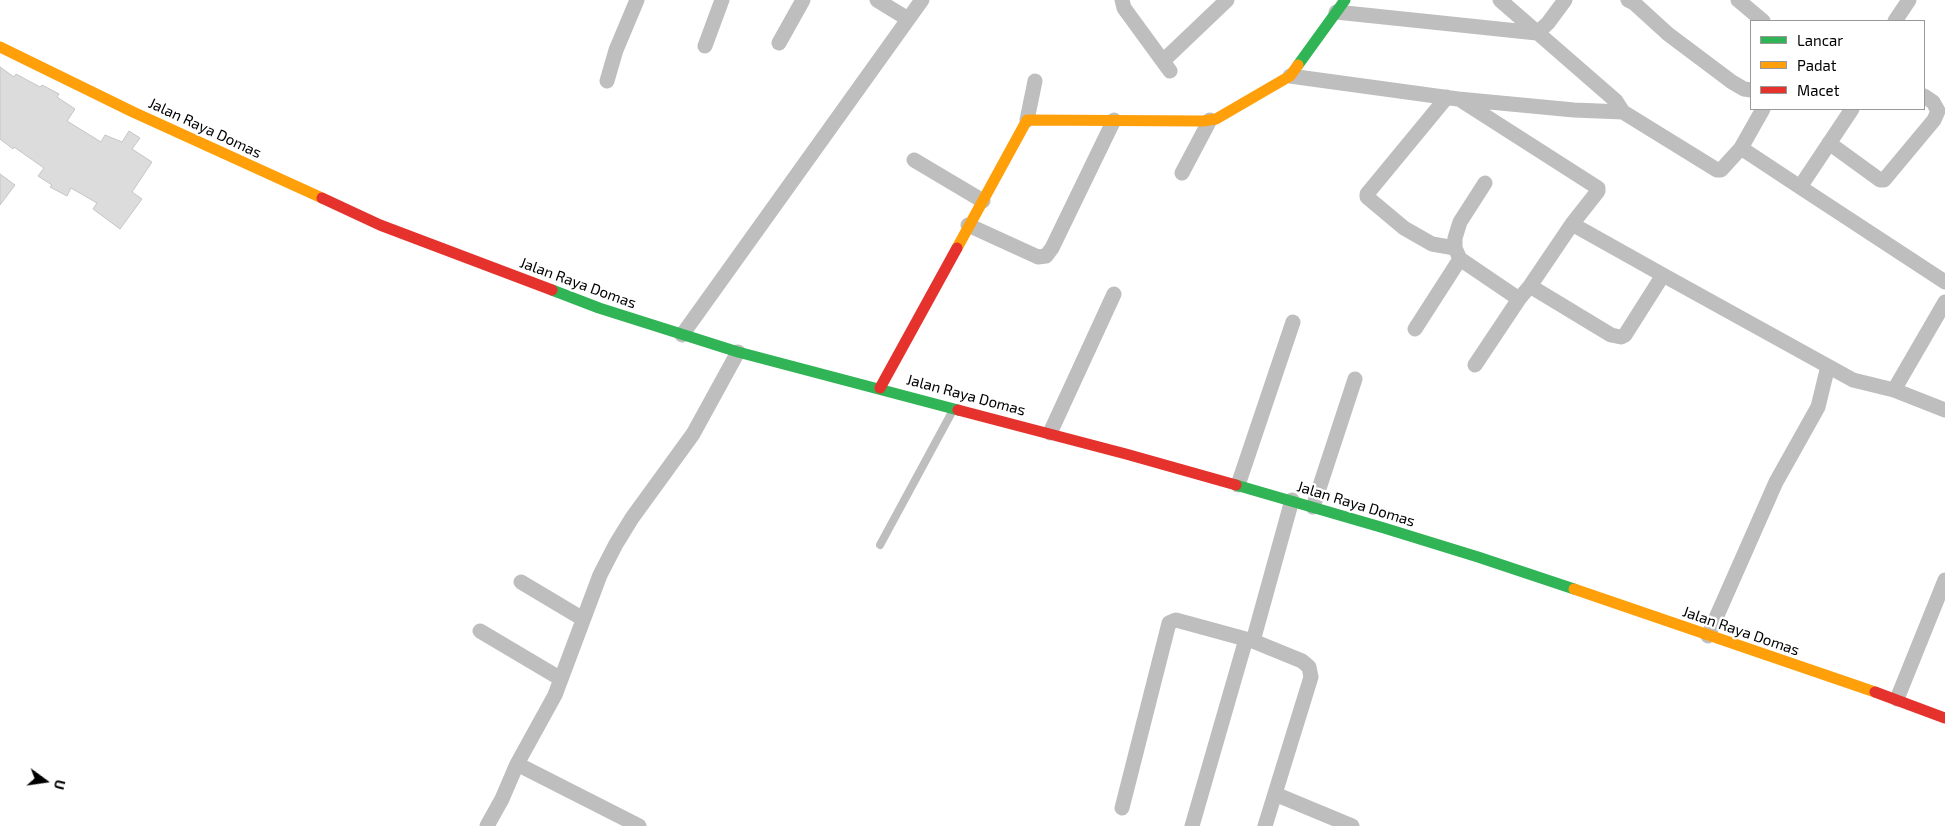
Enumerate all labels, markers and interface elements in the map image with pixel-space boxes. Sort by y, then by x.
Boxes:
legend [1750,20,1925,110]
text: Lancar [1797,31,1843,49]
text: Padat [1797,56,1837,74]
text: Macet [1797,81,1839,99]
street label: Jalan Raya Domas [146,94,264,162]
street label: Jalan Raya Domas [517,254,639,312]
street label: Jalan Raya Domas [905,370,1027,420]
street label: Jalan Raya Domas [1295,477,1417,531]
street label: Jalan Raya Domas [1680,603,1802,659]
north arrow [20,756,70,806]
text: U [51,778,69,791]

